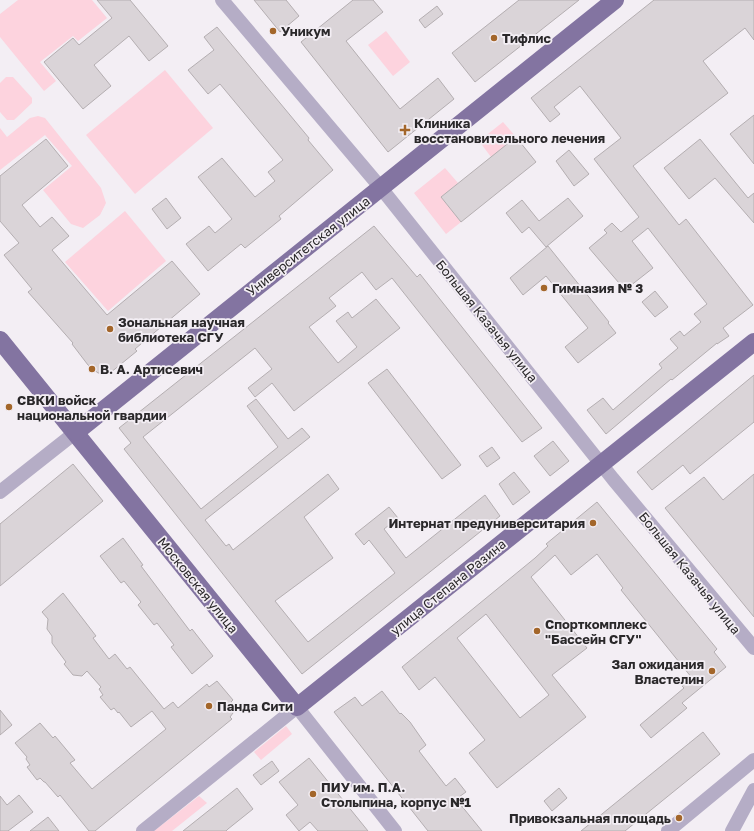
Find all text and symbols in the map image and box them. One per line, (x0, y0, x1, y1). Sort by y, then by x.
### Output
place label: Уникум (281, 23, 330, 39)
marker: Уникум (268, 26, 278, 36)
place label: Тифлис (502, 30, 551, 46)
marker: Тифлис (489, 33, 499, 43)
place label: Клиника восстановительного лечения (414, 115, 605, 146)
marker: Клиника восстановительного лечения (399, 124, 411, 136)
street label: Университетская улица (243, 193, 373, 299)
street label: Большая Казачья улица (433, 257, 541, 385)
place label: Гимназия № 3 (552, 280, 643, 296)
marker: Гимназия № 3 (539, 283, 549, 293)
place label: Зональная научная библиотека СГУ (118, 314, 245, 345)
marker: Зональная научная библиотека СГУ (105, 324, 115, 334)
place label: В. А. Артисевич (100, 361, 203, 377)
marker: В. А. Артисевич (87, 364, 97, 374)
place label: СВКИ войск национальной гвардии (17, 392, 167, 423)
marker: СВКИ войск национальной гвардии (4, 402, 14, 412)
street label: Большая Казачья улица (636, 509, 744, 637)
place label: Интернат предуниверситария (388, 515, 585, 531)
marker: Интернат предуниверситария (588, 518, 598, 528)
street label: Московская улица (154, 534, 242, 636)
street label: улица Степана Разина (387, 536, 509, 638)
place label: Спорткомплекс "Бассейн СГУ" (545, 616, 647, 647)
marker: Спорткомплекс "Бассейн СГУ" (532, 626, 542, 636)
place label: Зал ожидания Властелин (611, 656, 704, 687)
marker: Зал ожидания Властелин (707, 666, 717, 676)
place label: Панда Сити (217, 698, 293, 714)
marker: Панда Сити (204, 701, 214, 711)
place label: ПИУ им. П.А. Столыпина, корпус №1 (321, 779, 471, 810)
marker: ПИУ им. П.А. Столыпина, корпус №1 (308, 789, 318, 799)
place label: Привокзальная площадь (509, 810, 671, 826)
marker: Привокзальная площадь (674, 813, 684, 823)

